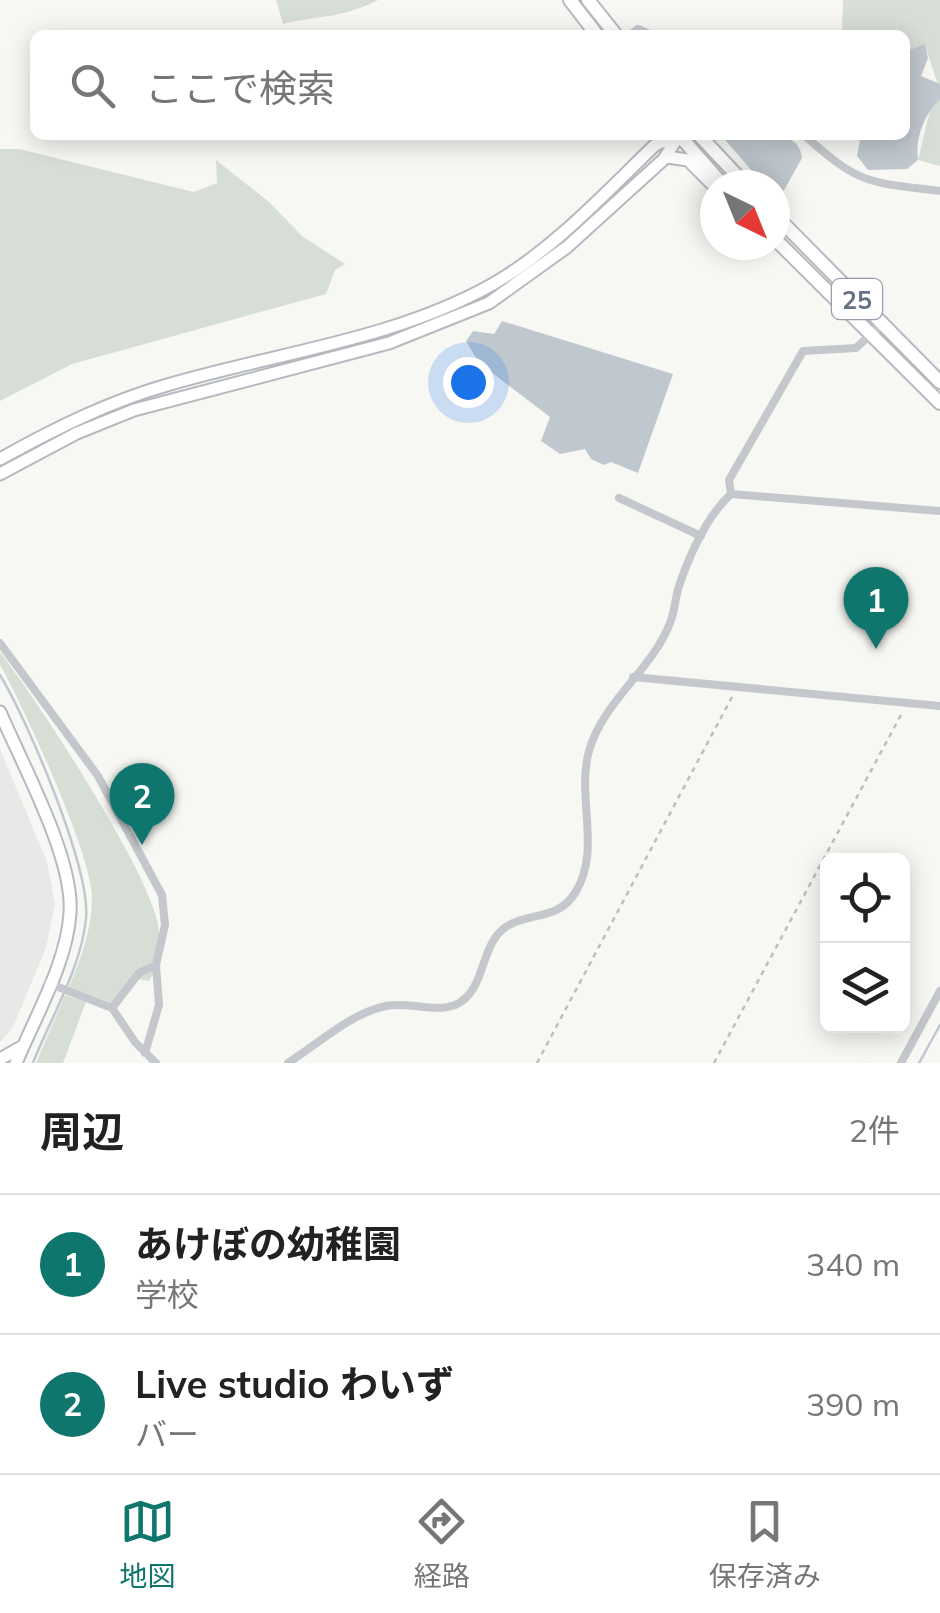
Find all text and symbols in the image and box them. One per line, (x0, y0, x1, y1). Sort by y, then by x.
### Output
search box (30, 30, 910, 140)
icon: search (65, 58, 120, 113)
text: ここで検索 (145, 64, 335, 112)
north arrow (700, 170, 790, 260)
road number: 25 (832, 279, 882, 319)
your location (443, 357, 494, 408)
pin: 1 (844, 566, 908, 649)
pin: 2 (110, 762, 174, 845)
map controls (820, 853, 910, 1033)
button: locate (820, 853, 910, 943)
button: layers (820, 943, 910, 1033)
text: 周辺 (40, 1105, 124, 1158)
text: 2件 (849, 1110, 900, 1150)
text: あけぼの幼稚園 (135, 1220, 401, 1268)
text: 1 (63, 1244, 82, 1284)
text: 340 m (806, 1244, 900, 1284)
text: 学校 (135, 1274, 199, 1314)
text: Live studio わいず (135, 1360, 454, 1408)
text: 2 (63, 1384, 82, 1424)
text: 390 m (806, 1384, 900, 1424)
text: バー (135, 1414, 199, 1454)
tab: 地図 (119, 1494, 175, 1594)
tab: 経路 (414, 1494, 470, 1594)
tab: 保存済み (709, 1494, 821, 1594)

